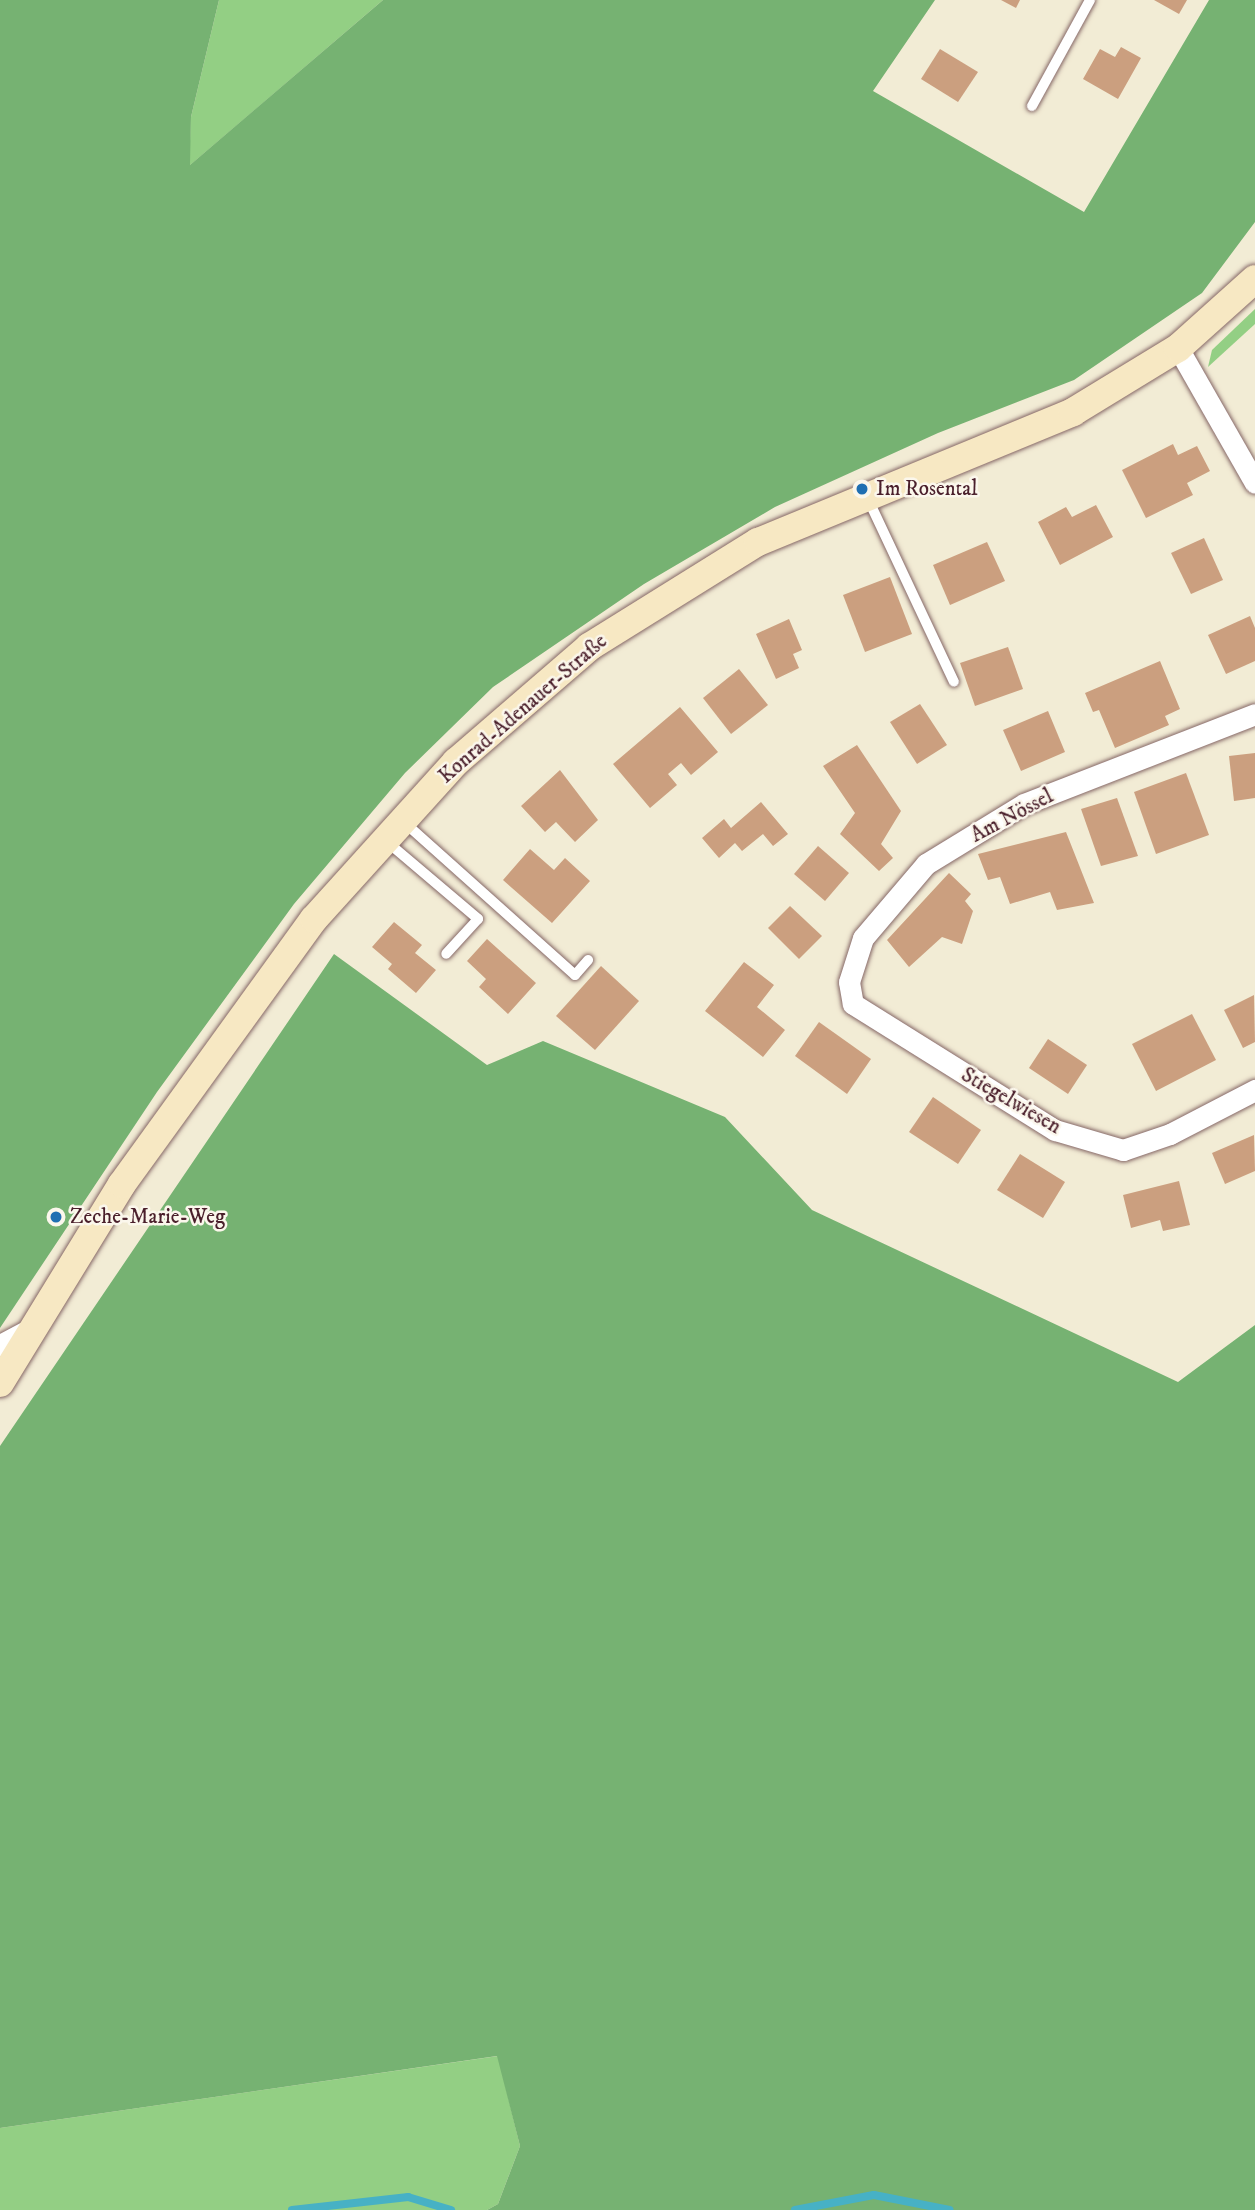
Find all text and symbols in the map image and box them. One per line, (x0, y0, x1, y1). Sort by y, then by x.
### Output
place label: Im Rosental (876, 476, 978, 502)
marker: Im Rosental (854, 481, 870, 497)
street label: Konrad-Adenauer-Straße (434, 629, 612, 789)
street label: Am Nössel (966, 784, 1058, 848)
street label: Stiegelwiesen (957, 1062, 1065, 1140)
place label: Zeche-Marie-Weg (70, 1204, 225, 1230)
marker: Zeche-Marie-Weg (48, 1209, 64, 1225)

